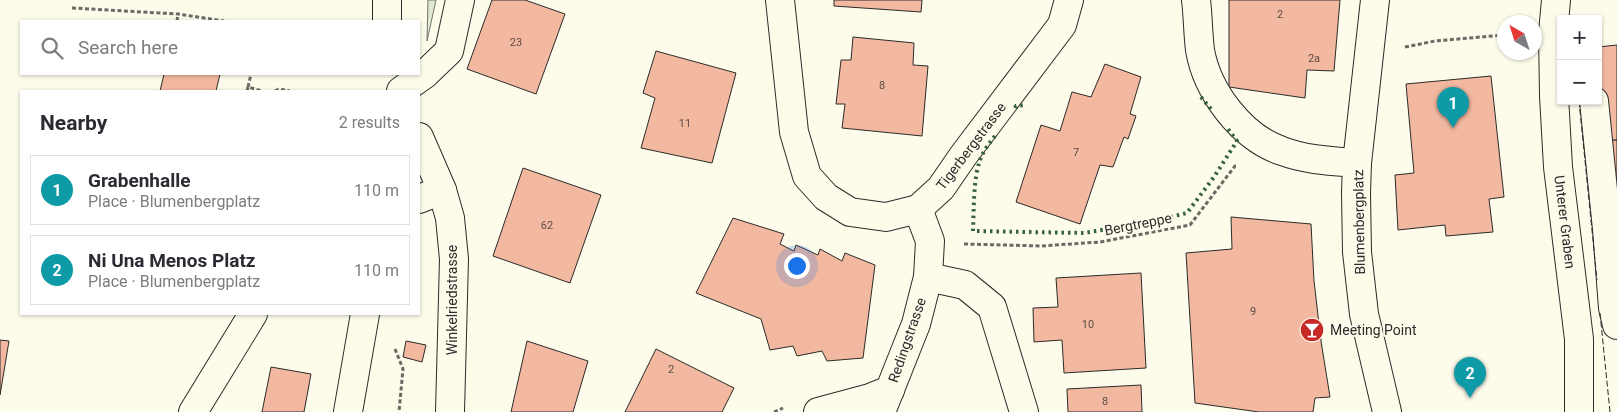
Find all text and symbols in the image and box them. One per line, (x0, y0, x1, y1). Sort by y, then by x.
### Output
house number: 2 (1277, 8, 1283, 21)
north arrow (1497, 15, 1542, 60)
map controls (1557, 15, 1602, 105)
button: + (1557, 15, 1602, 60)
search box (20, 20, 420, 75)
icon: search (38, 34, 66, 62)
text: Search here (78, 36, 178, 59)
house number: 23 (510, 36, 522, 49)
house number: 2a (1308, 52, 1320, 65)
button: − (1557, 60, 1602, 105)
house number: 8 (879, 79, 885, 92)
pin: 1 (1437, 87, 1469, 128)
street label: Tigerbergstrasse (933, 99, 1009, 193)
text: Nearby (40, 111, 107, 135)
text: 2 results (339, 113, 400, 132)
house number: 11 (679, 117, 691, 130)
house number: 7 (1073, 146, 1079, 159)
text: Grabenhalle (88, 169, 191, 192)
street label: Blumenbergplatz (1350, 169, 1368, 275)
street label: Unterer Graben (1551, 175, 1579, 269)
text: 1 (52, 181, 62, 200)
text: 110 m (354, 181, 399, 200)
text: Place · Blumenbergplatz (88, 192, 260, 211)
street label: Bergtreppe (1103, 210, 1173, 238)
house number: 62 (541, 219, 553, 232)
street label: Winkelriedstrasse (444, 245, 460, 355)
text: Ni Una Menos Platz (88, 249, 256, 272)
your location (784, 253, 810, 279)
text: 2 (52, 261, 62, 280)
text: 110 m (354, 261, 399, 280)
text: Place · Blumenbergplatz (88, 272, 260, 291)
street label: Redingstrasse (885, 295, 929, 385)
house number: 9 (1250, 305, 1256, 318)
bar icon: Meeting Point (1299, 317, 1325, 343)
house number: 10 (1082, 318, 1094, 331)
place label: Meeting Point (1330, 322, 1417, 338)
pin: 2 (1454, 357, 1486, 398)
house number: 2 (668, 363, 674, 376)
house number: 8 (1102, 395, 1108, 408)

